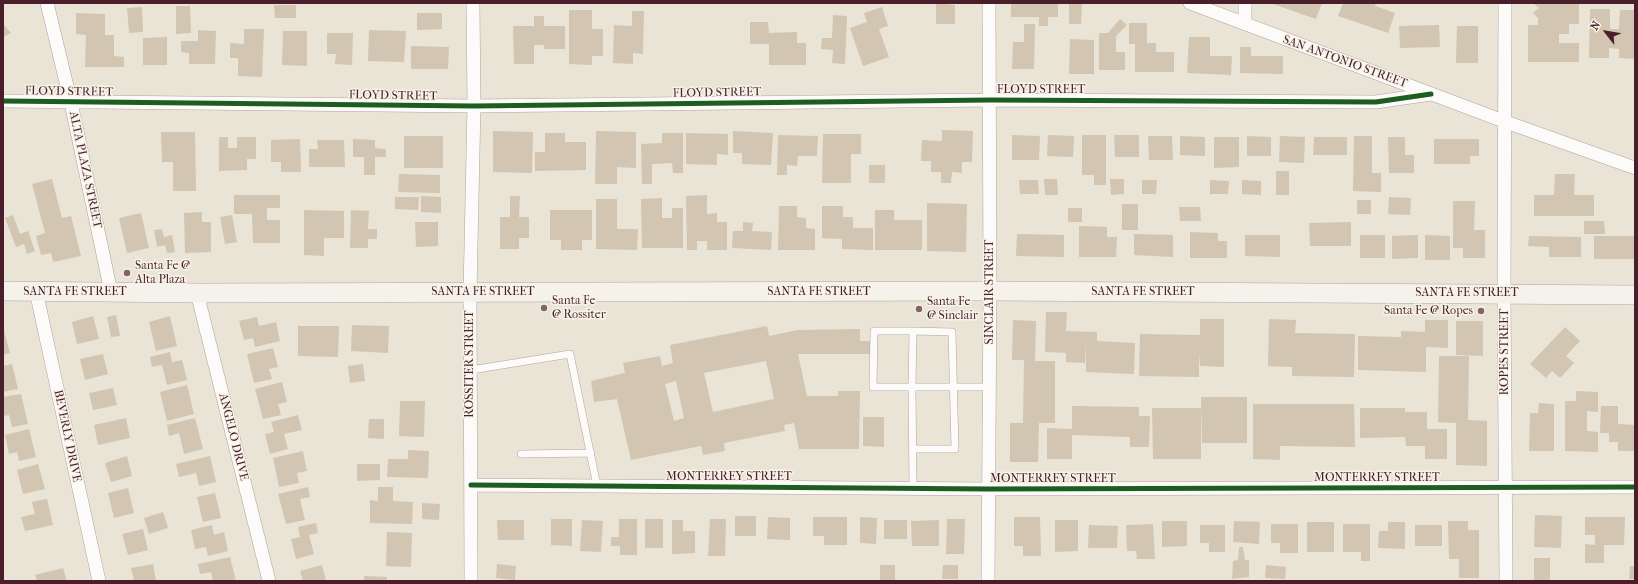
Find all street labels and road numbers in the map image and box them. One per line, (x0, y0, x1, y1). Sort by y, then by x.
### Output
street label: SAN ANTONIO STREET (1281, 33, 1409, 91)
street label: FLOYD STREET (997, 83, 1085, 97)
street label: FLOYD STREET (25, 84, 113, 100)
street label: FLOYD STREET (673, 85, 761, 101)
street label: FLOYD STREET (349, 88, 437, 104)
street label: ALTA PLAZA STREET (66, 110, 104, 230)
street label: SINCLAIR STREET (983, 240, 997, 344)
street label: SANTA FE STREET (23, 285, 127, 299)
street label: SANTA FE STREET (431, 285, 535, 299)
street label: SANTA FE STREET (767, 285, 871, 299)
street label: SANTA FE STREET (1091, 285, 1195, 299)
street label: SANTA FE STREET (1415, 286, 1519, 300)
street label: ROPES STREET (1498, 309, 1512, 395)
street label: ROSSITER STREET (463, 310, 477, 418)
street label: BEVERLY DRIVE (50, 389, 84, 483)
street label: ANGELO DRIVE (215, 392, 251, 482)
street label: MONTERREY STREET (666, 470, 792, 484)
street label: MONTERREY STREET (1314, 471, 1440, 485)
street label: MONTERREY STREET (990, 472, 1116, 486)

